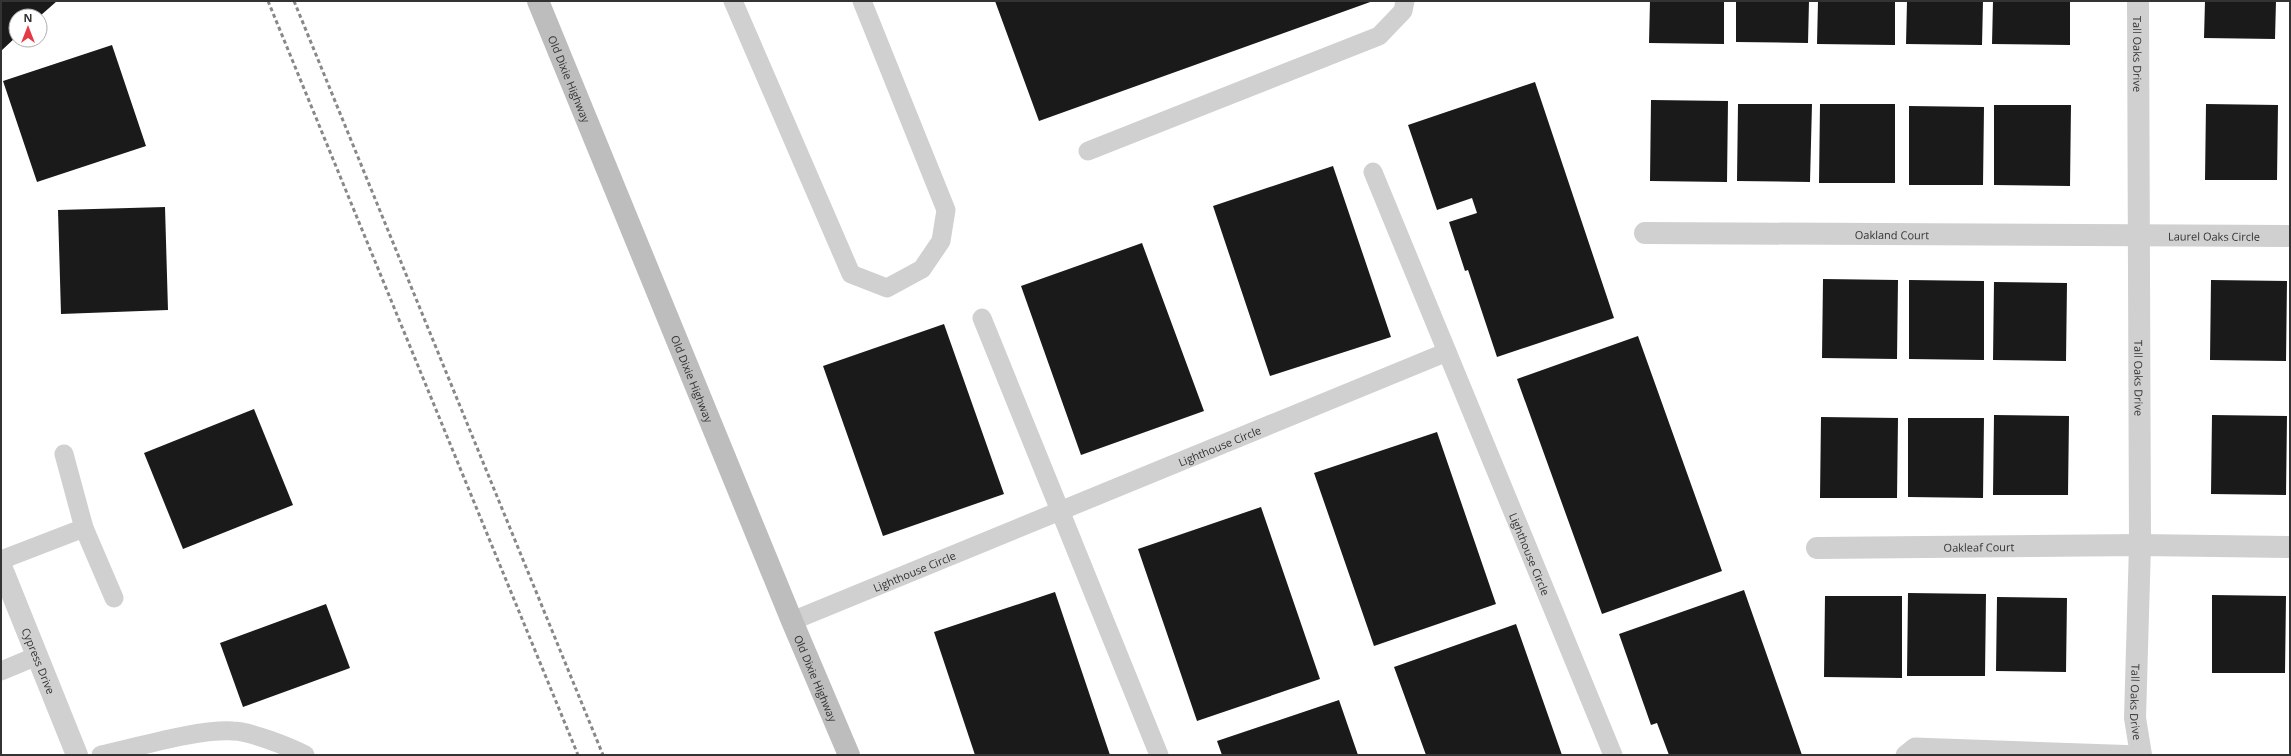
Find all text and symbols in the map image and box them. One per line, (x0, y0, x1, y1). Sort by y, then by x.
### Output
north arrow (8, 8, 48, 48)
text: N (24, 10, 32, 25)
street label: Tall Oaks Drive (2131, 16, 2146, 92)
street label: Old Dixie Highway (545, 33, 595, 125)
street label: Oakland Court (1855, 226, 1929, 242)
street label: Laurel Oaks Circle (2168, 228, 2260, 243)
street label: Old Dixie Highway (668, 333, 717, 425)
street label: Tall Oaks Drive (2132, 340, 2147, 416)
street label: Lighthouse Circle (1176, 422, 1263, 469)
street label: Lighthouse Circle (1507, 510, 1554, 597)
street label: Oakleaf Court (1943, 539, 2015, 554)
street label: Lighthouse Circle (871, 547, 958, 595)
street label: Cypress Drive (19, 625, 59, 696)
street label: Old Dixie Highway (791, 632, 842, 724)
street label: Tall Oaks Drive (2127, 664, 2146, 741)

